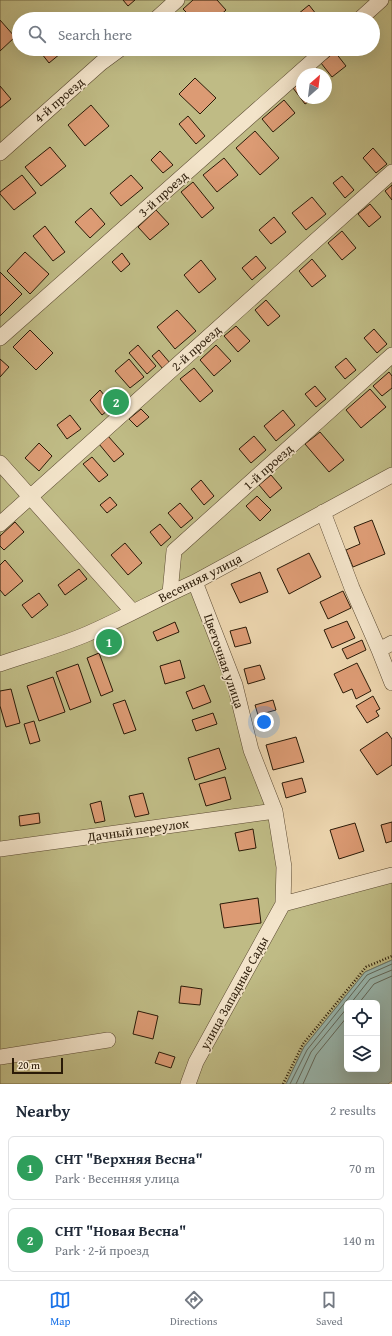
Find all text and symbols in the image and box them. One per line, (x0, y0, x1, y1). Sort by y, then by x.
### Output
search box (12, 12, 380, 56)
icon: search (26, 23, 48, 45)
text: Search here (58, 24, 132, 45)
north arrow (296, 68, 332, 104)
street label: 4-й проезд (30, 73, 88, 127)
street label: 3-й проезд (134, 166, 192, 222)
street label: 2-й проезд (167, 320, 225, 376)
pin: 2 (103, 387, 129, 417)
street label: 1-й проезд (239, 439, 297, 495)
street label: Весенняя улица (155, 548, 246, 607)
street label: Цветочная улица (199, 611, 249, 712)
pin: 1 (96, 627, 122, 657)
your location (254, 712, 274, 732)
street label: Дачный переулок (85, 813, 190, 847)
street label: улица Западные Сады (195, 933, 273, 1054)
map controls (344, 1000, 380, 1072)
button: locate (344, 1000, 380, 1036)
button: layers (344, 1036, 380, 1072)
scale bar (12, 1056, 63, 1075)
text: 20 m (18, 1057, 40, 1073)
text: Nearby (16, 1098, 70, 1123)
text: 2 results (330, 1101, 376, 1120)
text: СНТ "Верхняя Весна" (55, 1148, 203, 1169)
text: 1 (27, 1159, 33, 1178)
text: 70 m (349, 1159, 375, 1178)
text: Park · Весенняя улица (55, 1169, 180, 1188)
text: СНТ "Новая Весна" (55, 1220, 186, 1241)
text: 2 (27, 1231, 33, 1250)
text: 140 m (343, 1231, 375, 1250)
text: Park · 2-й проезд (55, 1241, 149, 1260)
tab: Map (49, 1289, 71, 1329)
tab: Directions (170, 1289, 217, 1329)
tab: Saved (316, 1289, 343, 1329)

